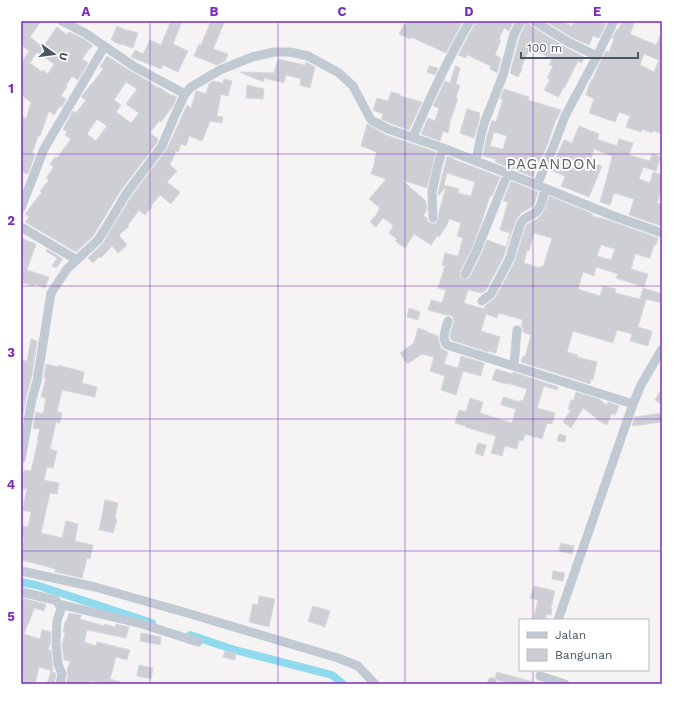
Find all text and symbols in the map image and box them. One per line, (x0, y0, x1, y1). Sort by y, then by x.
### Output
text: A (82, 4, 91, 19)
text: B (210, 4, 219, 19)
text: C (338, 4, 347, 19)
text: D (464, 4, 474, 19)
text: E (593, 4, 601, 19)
north arrow (34, 34, 74, 74)
scale bar (521, 34, 638, 60)
text: 100 m (527, 41, 562, 55)
text: U (56, 51, 70, 62)
text: 1 (8, 81, 14, 96)
district label: PAGANDON (507, 155, 597, 173)
text: 2 (7, 213, 15, 228)
text: 3 (7, 345, 15, 360)
text: 4 (7, 477, 16, 492)
text: 5 (7, 609, 15, 624)
legend (519, 619, 649, 671)
text: Jalan (555, 628, 586, 642)
text: Bangunan (555, 648, 613, 662)

